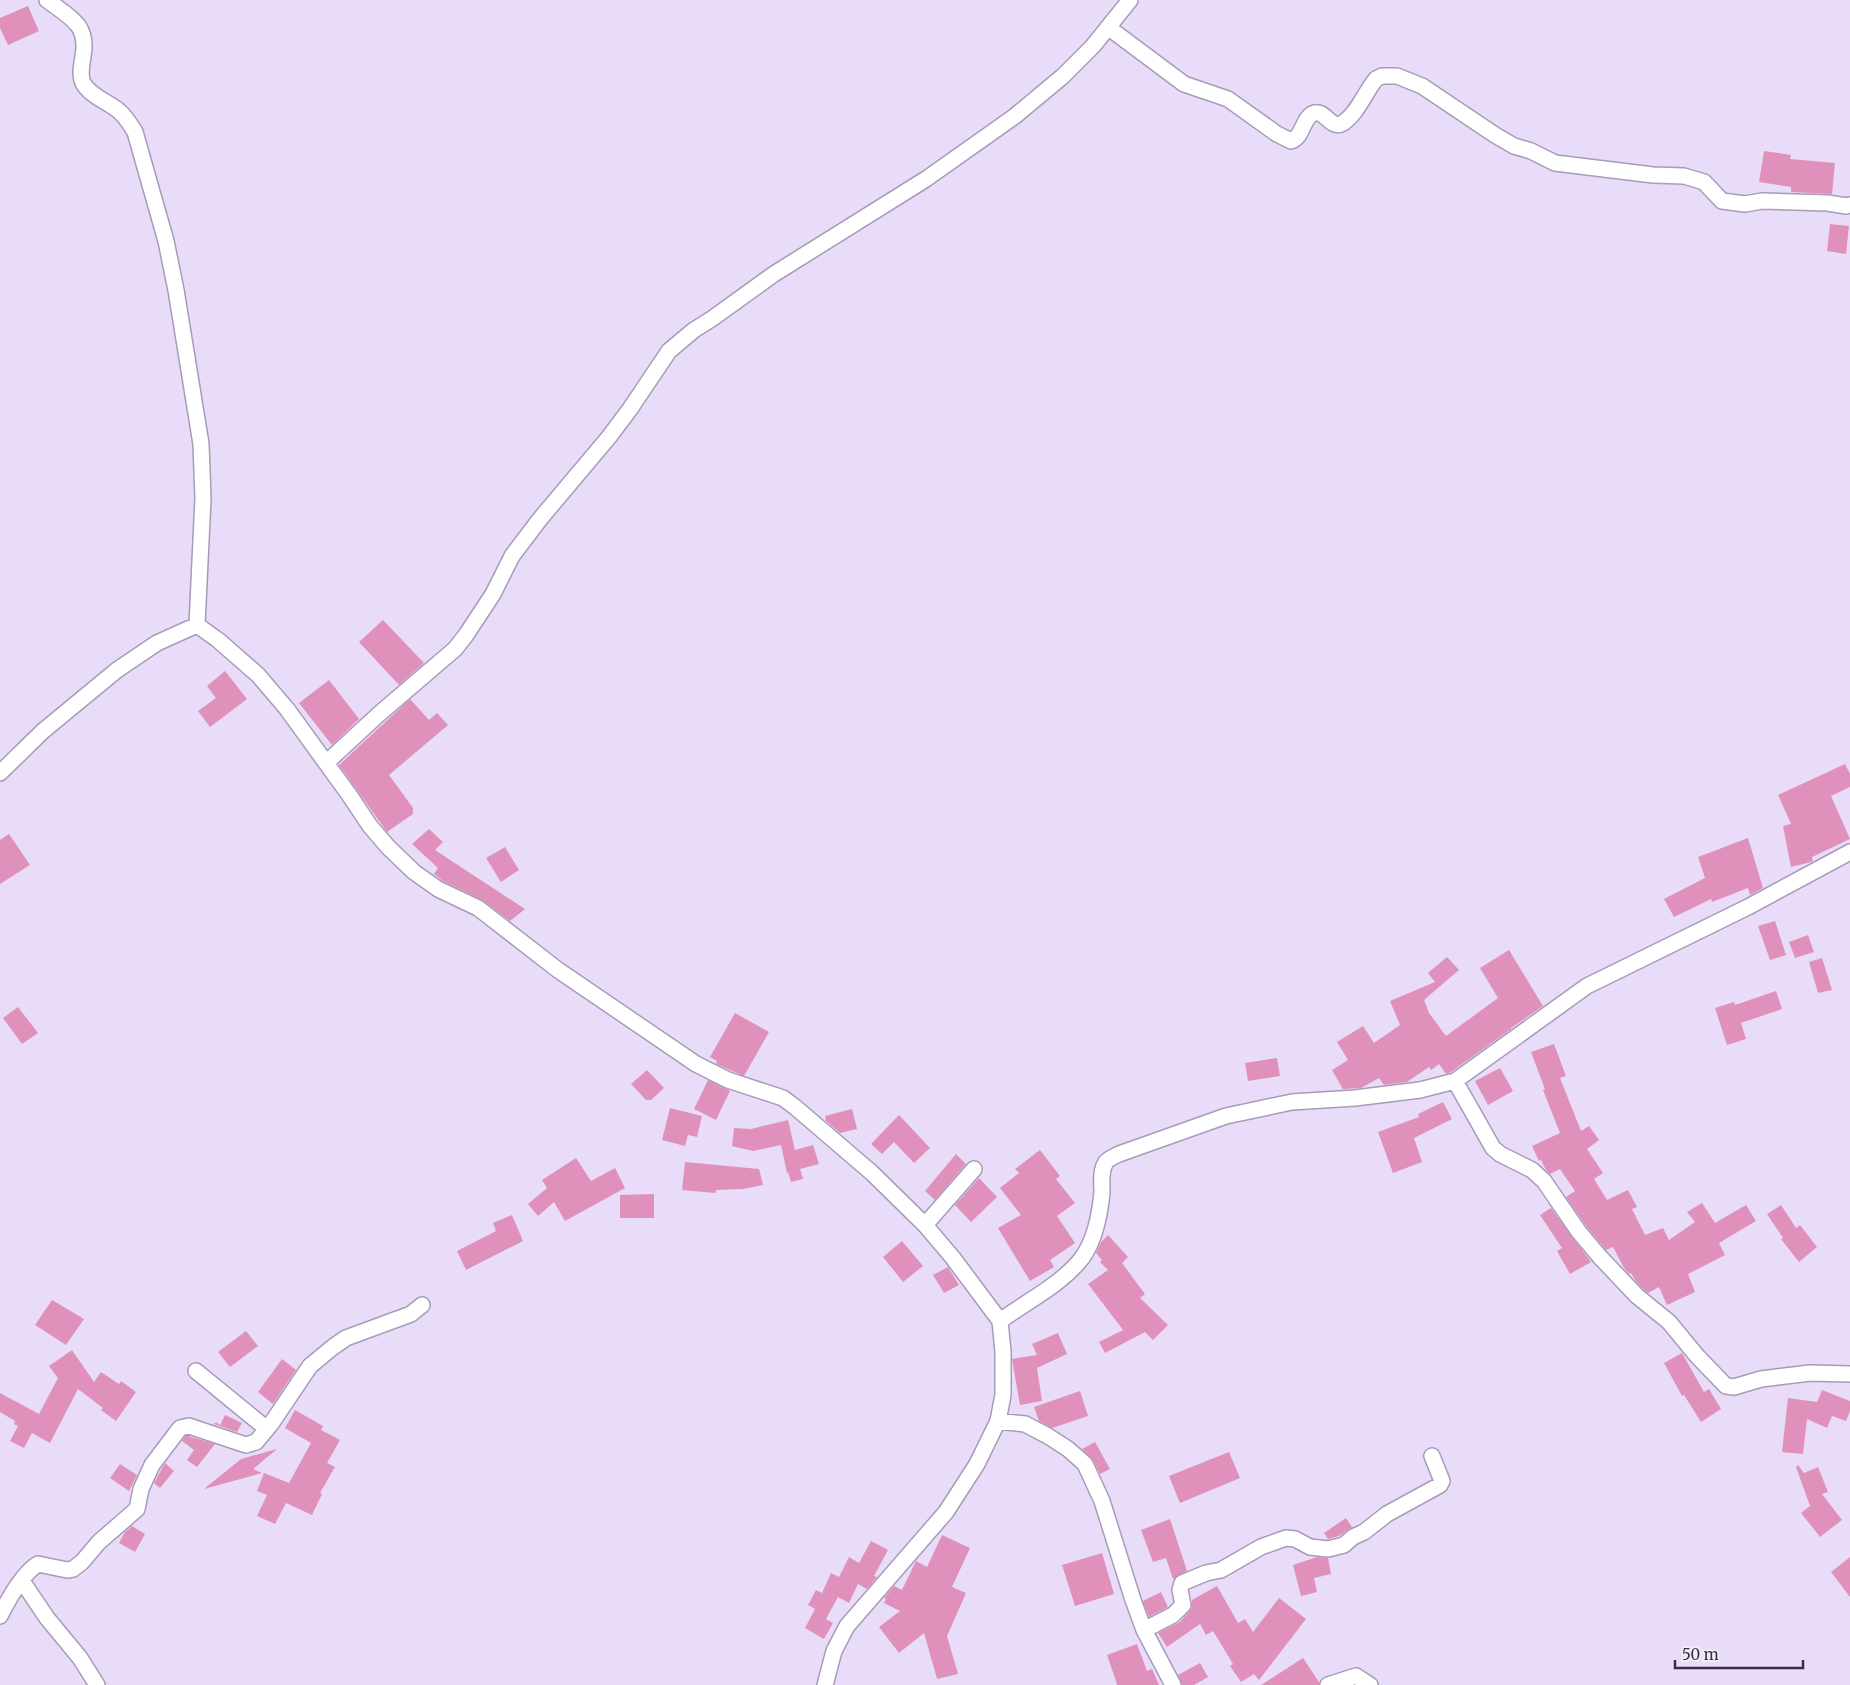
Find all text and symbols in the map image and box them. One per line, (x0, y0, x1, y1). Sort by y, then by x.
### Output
scale bar (1675, 1638, 1802, 1670)
text: 50 m (1682, 1645, 1719, 1664)

